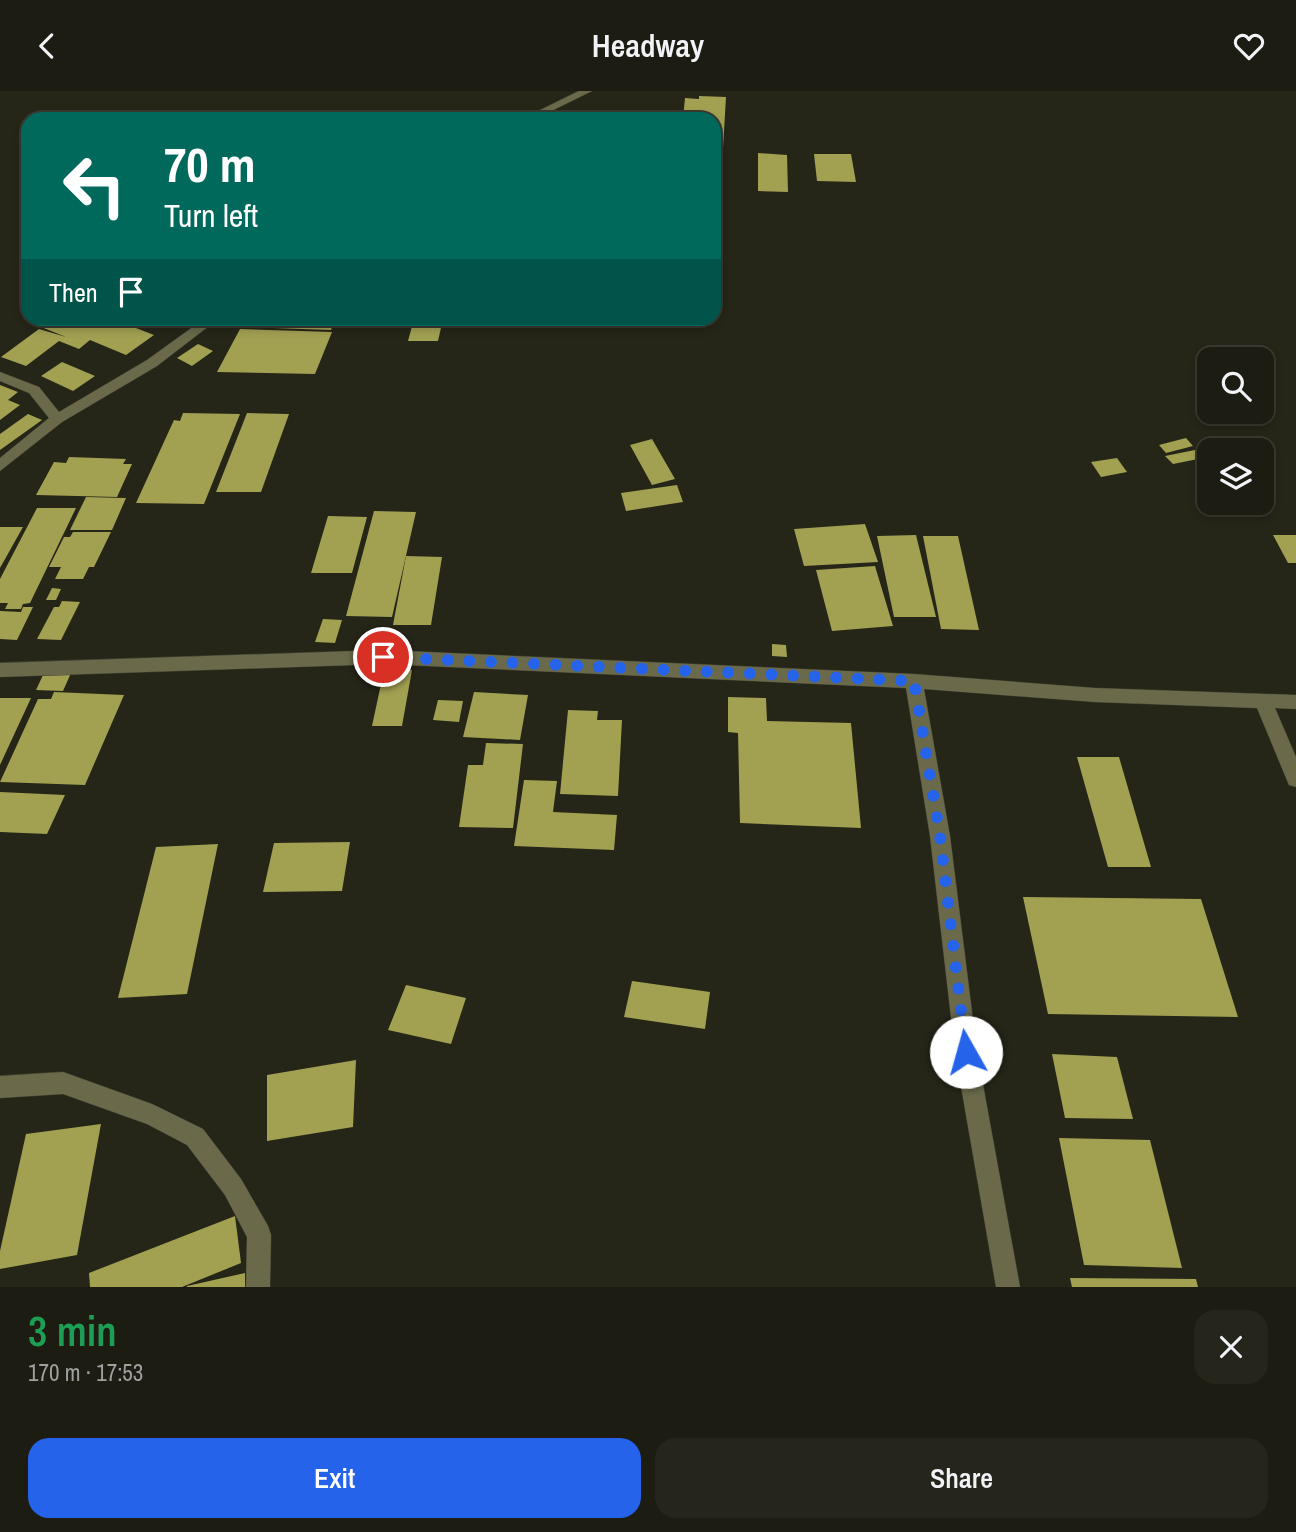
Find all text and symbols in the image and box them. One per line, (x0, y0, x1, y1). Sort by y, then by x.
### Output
text: Headway (592, 24, 704, 67)
icon: back (28, 27, 66, 65)
icon: heart (1230, 27, 1268, 65)
text: 70 m (164, 131, 256, 197)
icon: left (49, 140, 140, 231)
text: Turn left (164, 194, 258, 237)
icon: arrive (112, 273, 150, 311)
text: Then (49, 275, 98, 310)
map controls (1197, 347, 1274, 515)
button: search (1197, 347, 1274, 424)
button: layers (1197, 438, 1274, 515)
pin (353, 627, 413, 687)
icon: arrive (364, 638, 402, 676)
position arrow (929, 1015, 1003, 1089)
text: 3 min (28, 1303, 117, 1359)
button: close (1194, 1310, 1268, 1384)
text: 170 m · 17:53 (28, 1357, 143, 1388)
button: Exit (28, 1438, 641, 1518)
button: Share (655, 1438, 1268, 1518)

